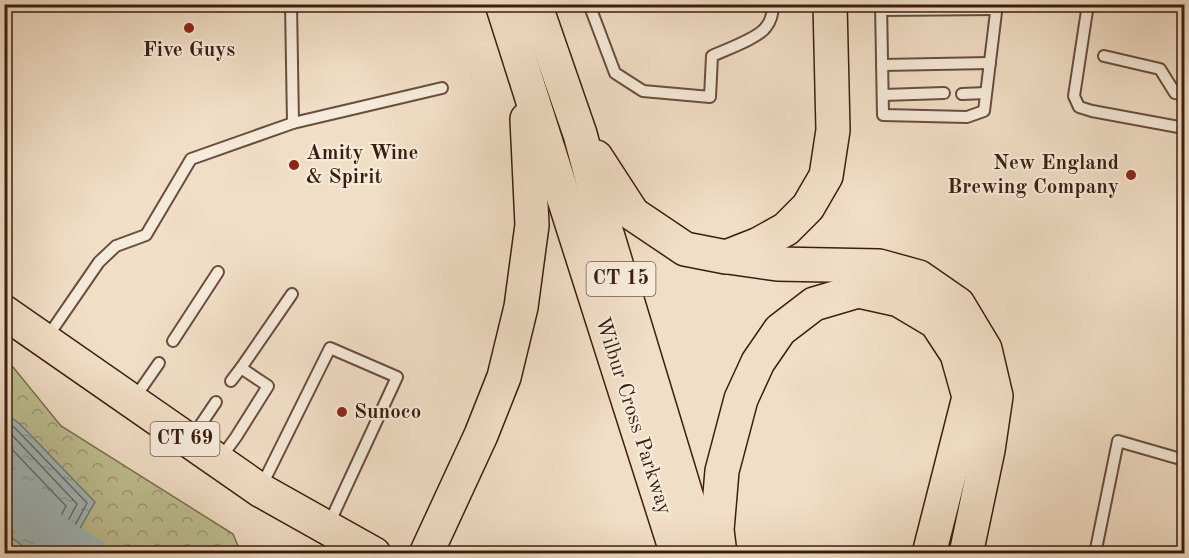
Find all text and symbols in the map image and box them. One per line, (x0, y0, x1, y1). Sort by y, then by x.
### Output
marker: Five Guys (182, 21, 196, 35)
place label: Five Guys (143, 40, 235, 61)
place label: Amity Wine & Spirit (306, 143, 418, 188)
place label: New England Brewing Company (947, 153, 1119, 198)
marker: Amity Wine & Spirit (287, 158, 301, 172)
marker: New England Brewing Company (1124, 168, 1138, 182)
road number: CT 15 (586, 262, 656, 296)
street label: Wilbur Cross Parkway (591, 315, 675, 517)
place label: Sunoco (354, 402, 421, 423)
marker: Sunoco (335, 405, 349, 419)
road number: CT 69 (150, 422, 219, 456)

